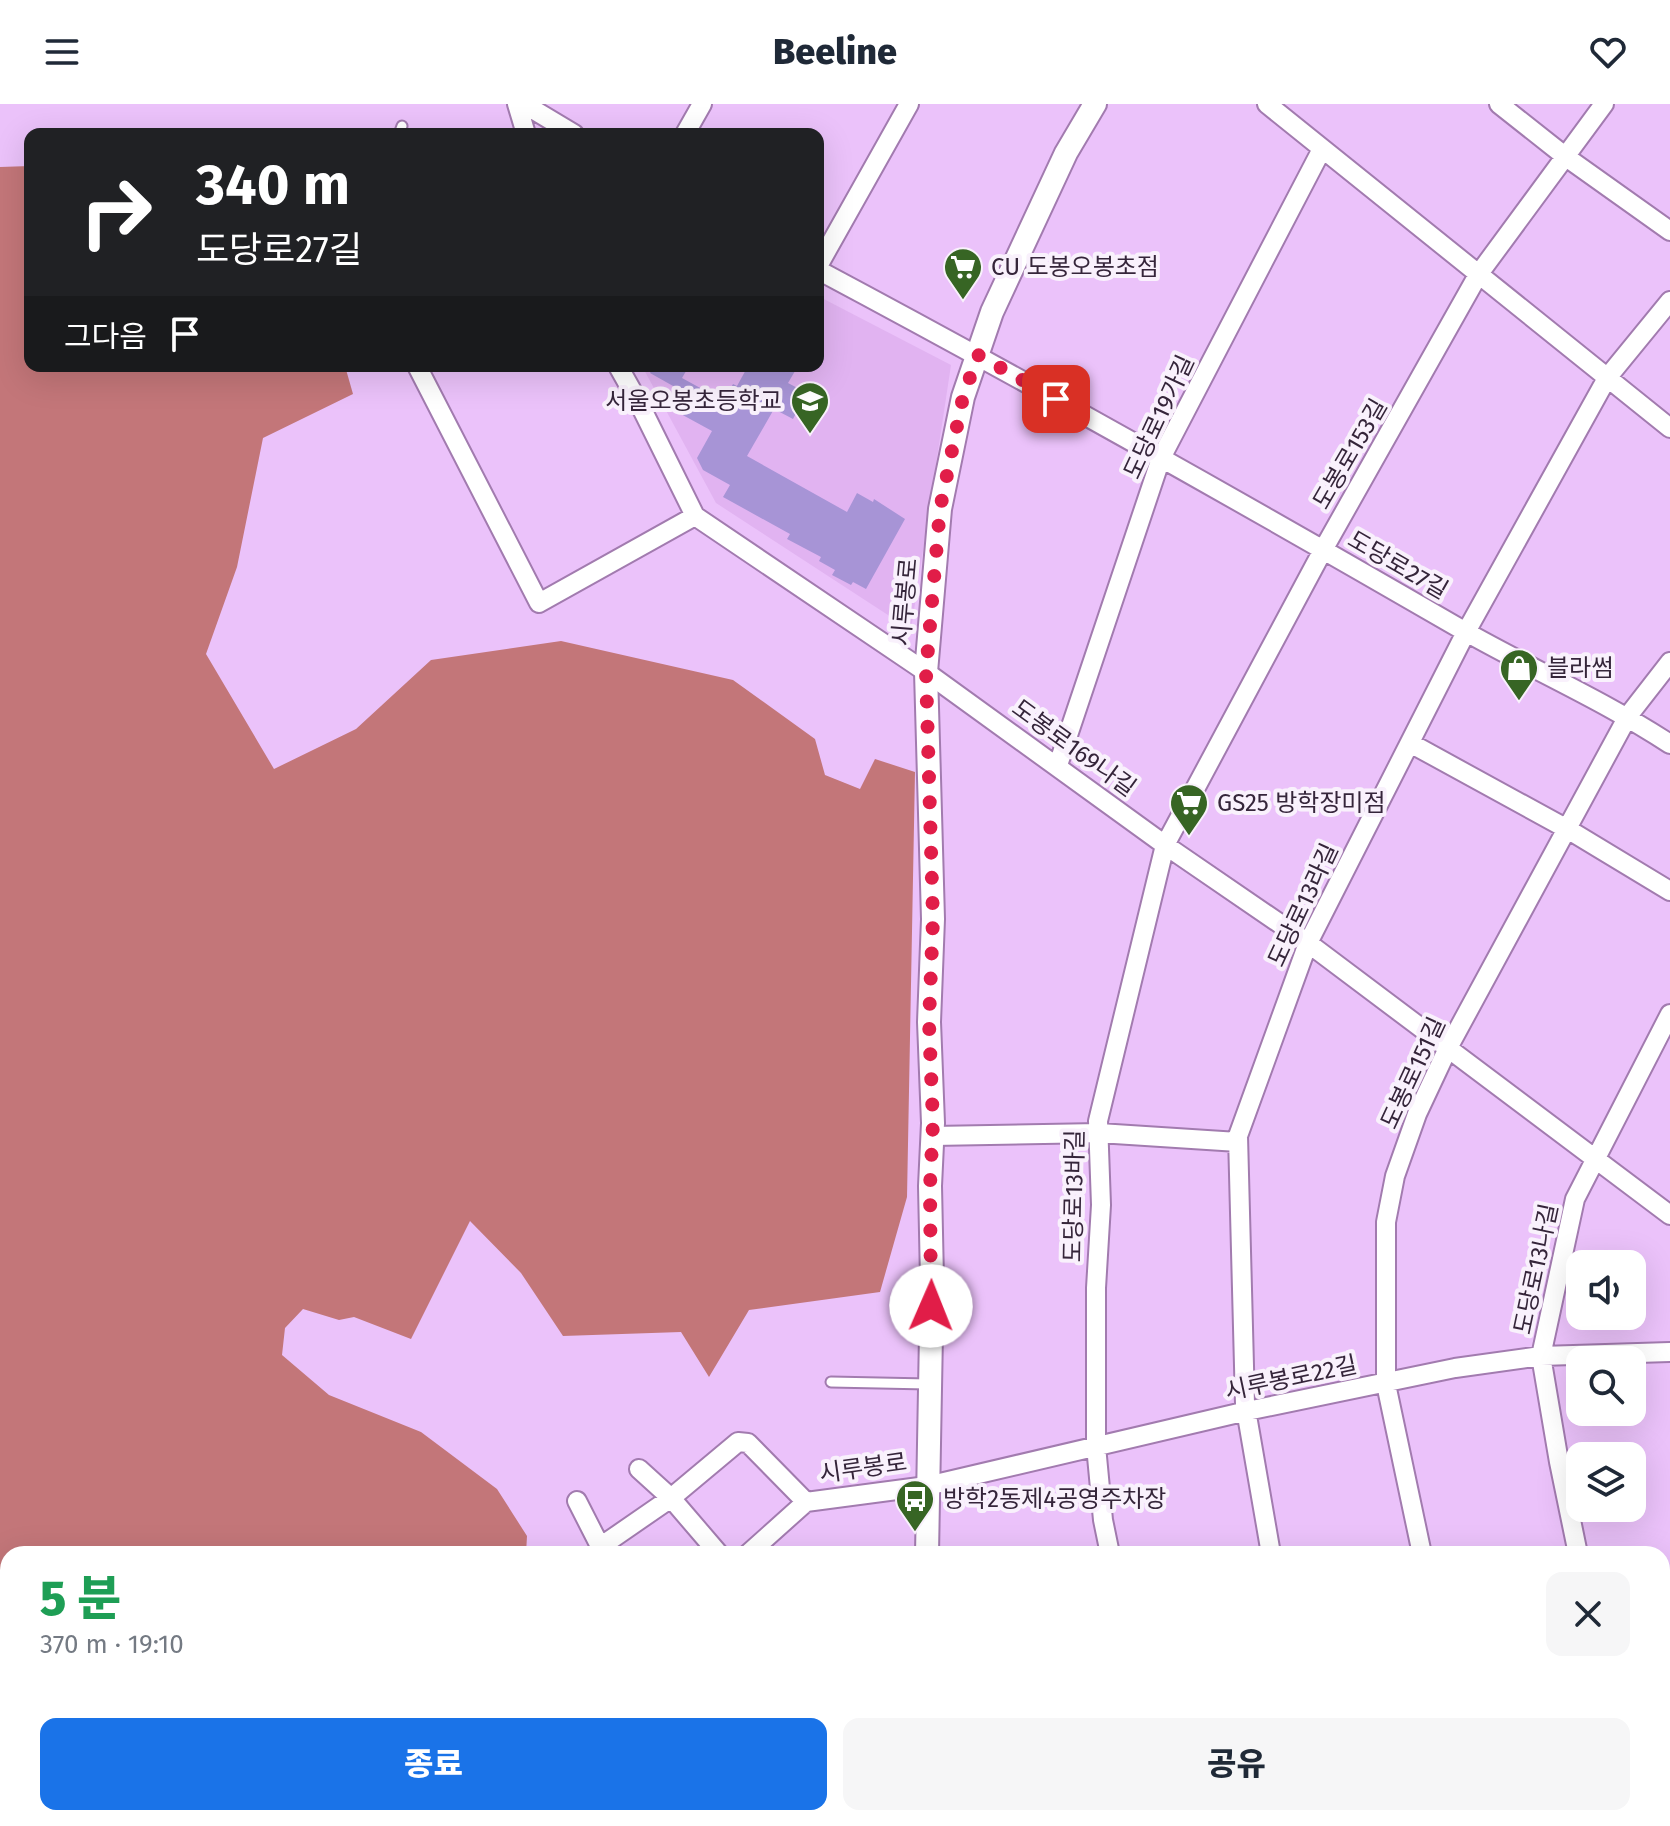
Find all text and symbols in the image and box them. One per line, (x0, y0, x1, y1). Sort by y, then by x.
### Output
icon: menu (40, 30, 84, 74)
text: Beeline (773, 30, 897, 74)
icon: heart (1586, 30, 1630, 74)
text: 340 m (196, 152, 350, 219)
icon: right (64, 160, 168, 264)
text: 도당로27길 (196, 228, 362, 272)
supermarket icon: CU 도봉오봉초점 (942, 246, 984, 301)
place label: CU 도봉오봉초점 (991, 253, 1159, 281)
icon: arrive (163, 312, 207, 356)
text: 그다음 (64, 319, 147, 355)
street label: 도당로19가길 (1118, 351, 1200, 483)
pin (1022, 365, 1090, 433)
icon: arrive (1034, 377, 1078, 421)
school or university icon: 서울오봉초등학교 (789, 380, 831, 435)
place label: 서울오봉초등학교 (605, 387, 782, 415)
street label: 도봉로153길 (1307, 394, 1393, 514)
street label: 도당로27길 (1343, 525, 1453, 605)
street label: 시루봉로 (887, 557, 923, 647)
shop icon: 블라썸 (1498, 647, 1540, 702)
place label: 블라썸 (1547, 654, 1613, 682)
street label: 도봉로169나길 (1007, 694, 1141, 802)
supermarket icon: GS25 방학장미점 (1168, 782, 1210, 837)
place label: GS25 방학장미점 (1217, 789, 1386, 817)
street label: 도당로13라길 (1262, 839, 1344, 971)
street label: 도봉로151길 (1375, 1013, 1451, 1133)
street label: 도당로13바길 (1059, 1129, 1089, 1263)
street label: 도당로13나길 (1509, 1201, 1563, 1337)
map controls (1566, 1250, 1646, 1522)
button: sound (1566, 1250, 1646, 1330)
position arrow (889, 1264, 973, 1348)
button: search (1566, 1346, 1646, 1426)
street label: 시루봉로22길 (1222, 1350, 1360, 1406)
button: layers (1566, 1442, 1646, 1522)
street label: 시루봉로 (817, 1448, 909, 1488)
bus stop icon: 방학2동제4공영주차장 (894, 1478, 936, 1533)
place label: 방학2동제4공영주차장 (943, 1485, 1166, 1513)
text: 5 분 (40, 1570, 121, 1628)
button: close (1546, 1572, 1630, 1656)
text: 370 m · 19:10 (40, 1629, 184, 1660)
button: 종료 (40, 1718, 827, 1810)
button: 공유 (843, 1718, 1630, 1810)

